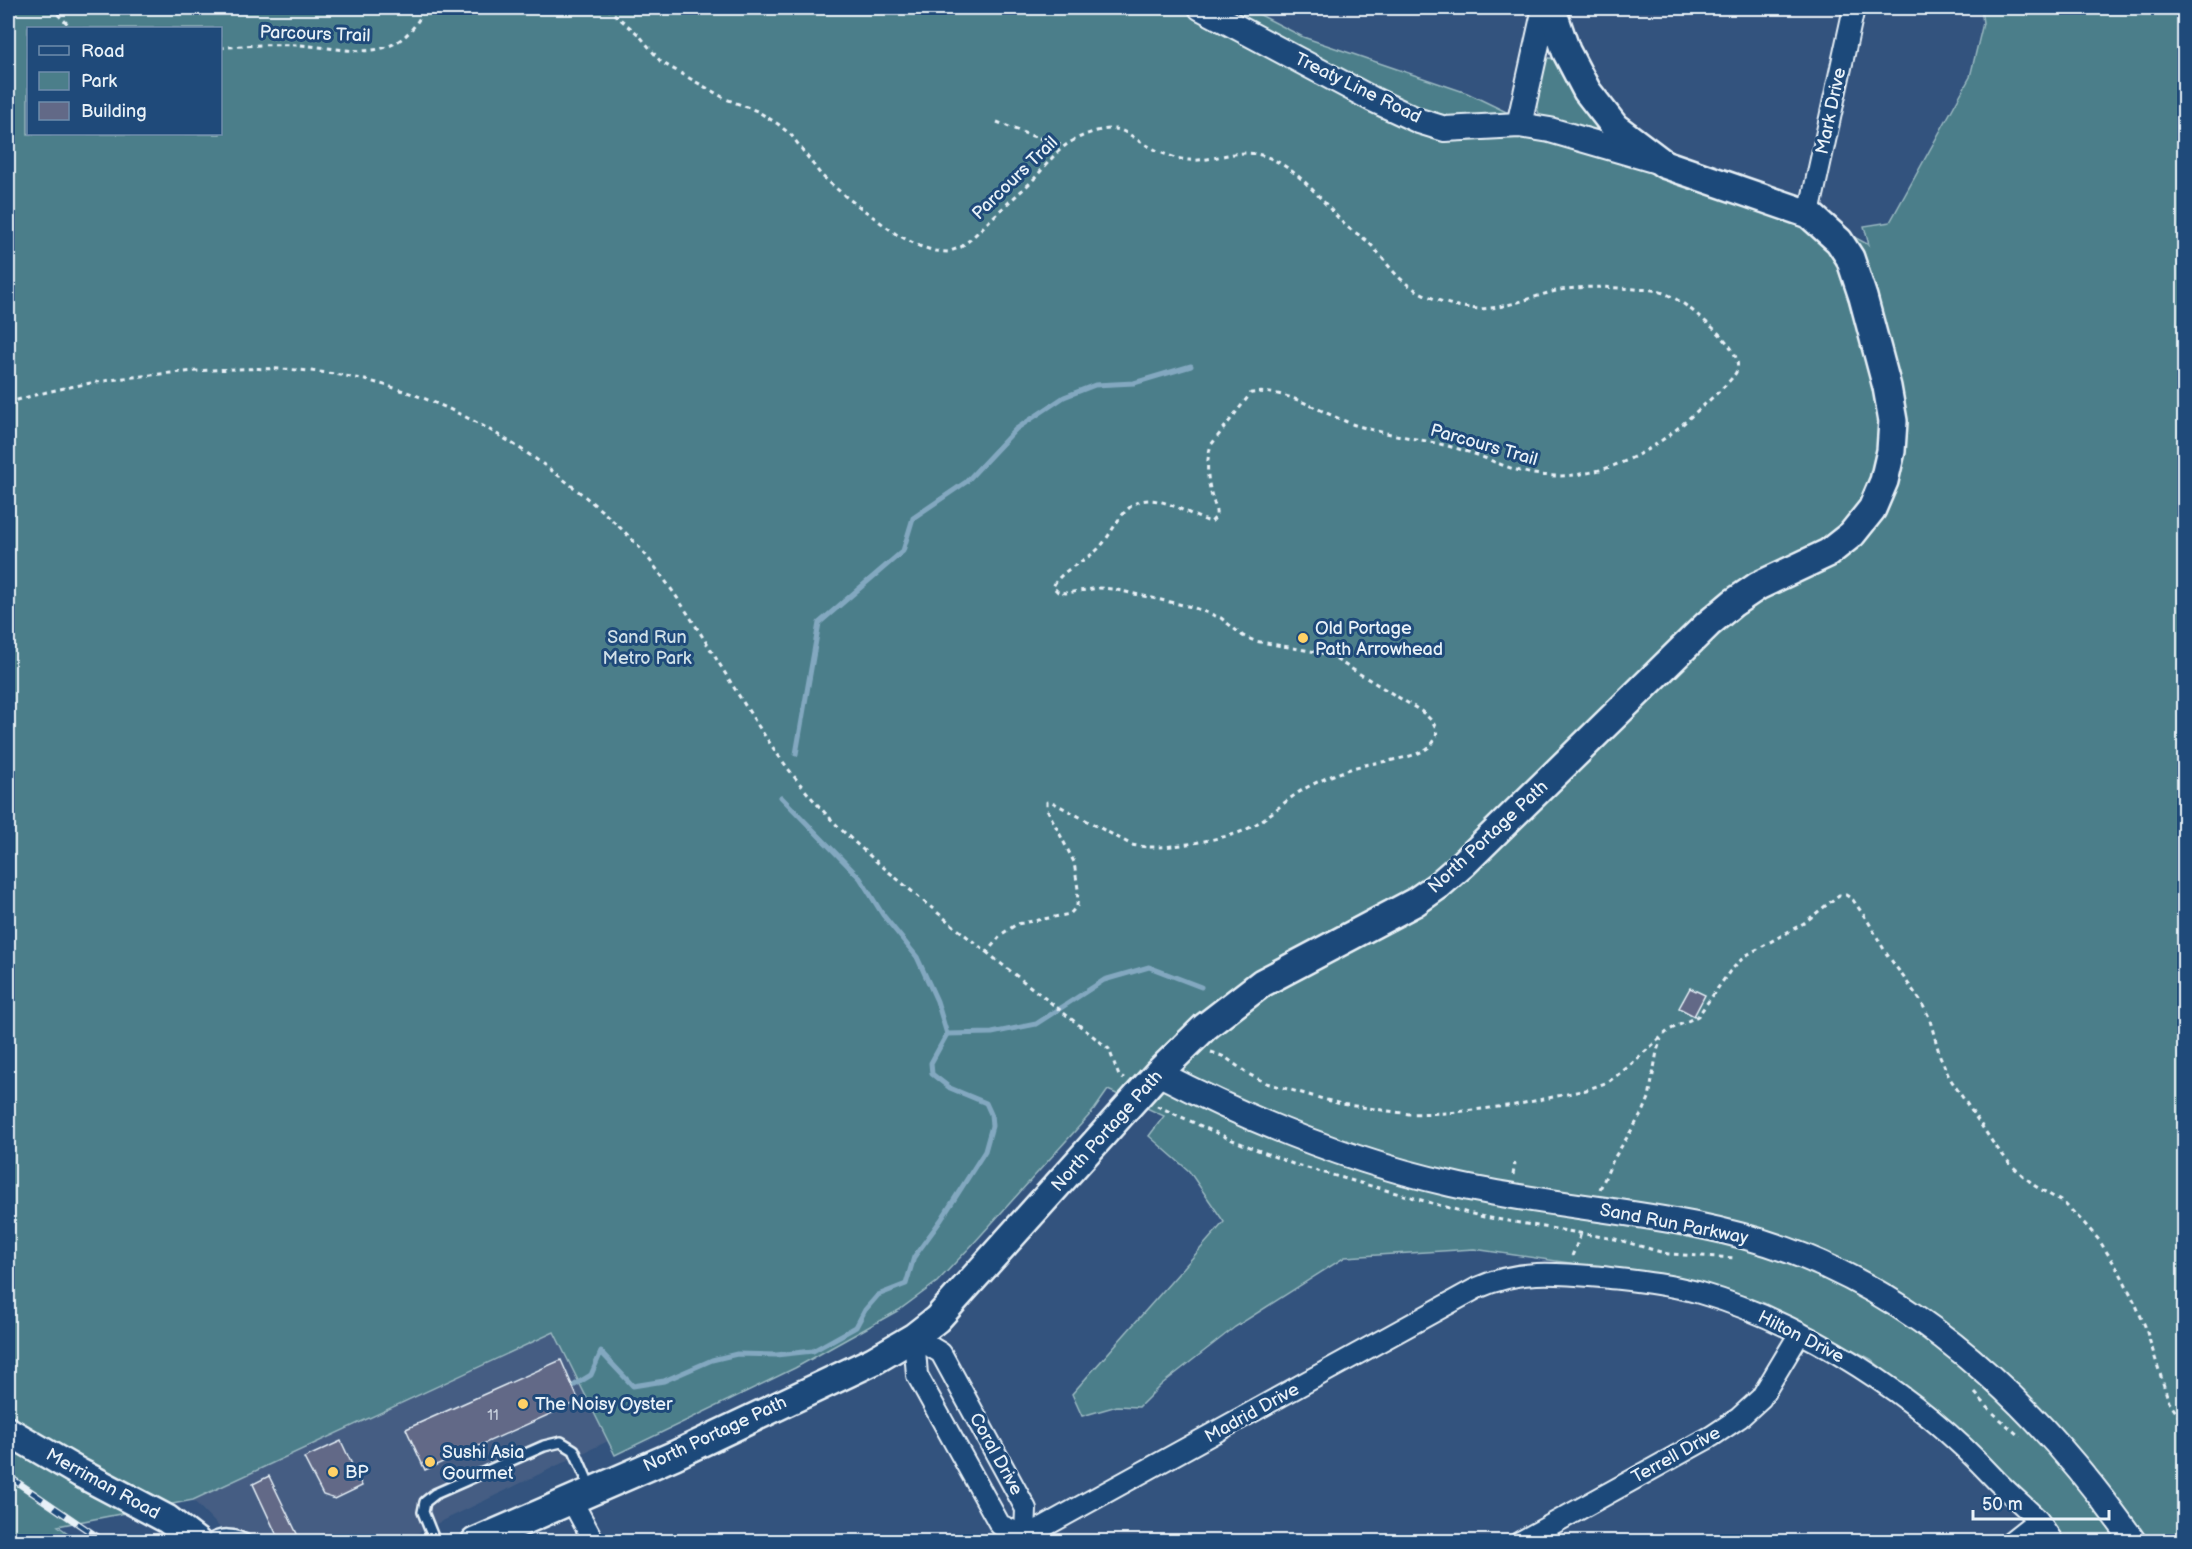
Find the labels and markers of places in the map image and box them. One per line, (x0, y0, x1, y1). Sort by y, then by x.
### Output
place label: Old Portage Path Arrowhead (1315, 618, 1443, 660)
marker: Old Portage Path Arrowhead (1296, 631, 1310, 645)
place label: The Noisy Oyster (535, 1394, 673, 1415)
marker: The Noisy Oyster (516, 1397, 530, 1411)
place label: Sushi Asia Gourmet (442, 1442, 525, 1484)
marker: Sushi Asia Gourmet (423, 1455, 437, 1469)
place label: BP (345, 1462, 369, 1483)
marker: BP (326, 1465, 340, 1479)

